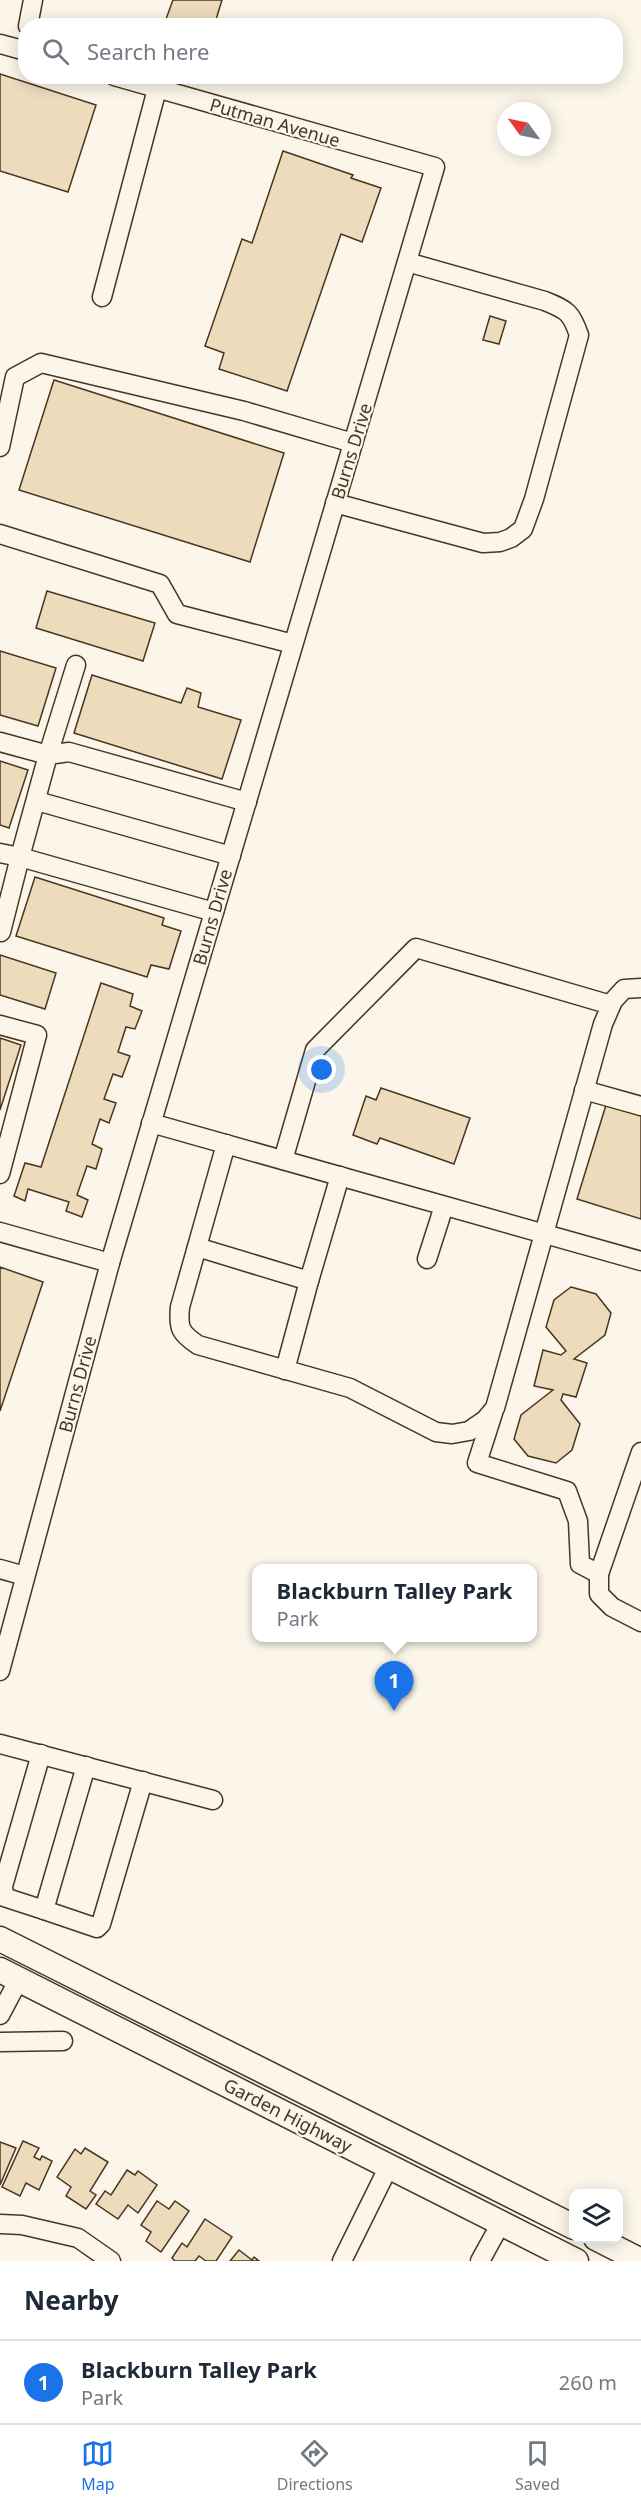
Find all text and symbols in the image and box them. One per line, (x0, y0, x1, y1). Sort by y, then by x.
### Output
search box (18, 18, 623, 84)
icon: search (39, 35, 72, 68)
text: Search here (87, 36, 209, 66)
street label: Putman Avenue (207, 92, 343, 152)
north arrow (497, 102, 551, 156)
street label: Burns Drive (325, 400, 377, 502)
street label: Burns Drive (187, 866, 237, 968)
your location (307, 1055, 336, 1084)
street label: Burns Drive (53, 1333, 101, 1435)
popup (252, 1564, 537, 1642)
text: Blackburn Talley Park (277, 1575, 512, 1605)
text: Park (277, 1605, 319, 1632)
pin: 1 (374, 1662, 414, 1711)
street label: Garden Highway (220, 2072, 357, 2158)
map controls (569, 2189, 623, 2243)
button: layers (569, 2189, 623, 2243)
text: Nearby (24, 2282, 119, 2318)
text: Blackburn Talley Park (81, 2354, 317, 2384)
text: 1 (38, 2369, 49, 2396)
text: 260 m (559, 2369, 617, 2396)
text: Park (81, 2384, 123, 2411)
tab: Map (81, 2437, 114, 2495)
tab: Directions (277, 2437, 353, 2495)
tab: Saved (515, 2437, 560, 2495)

